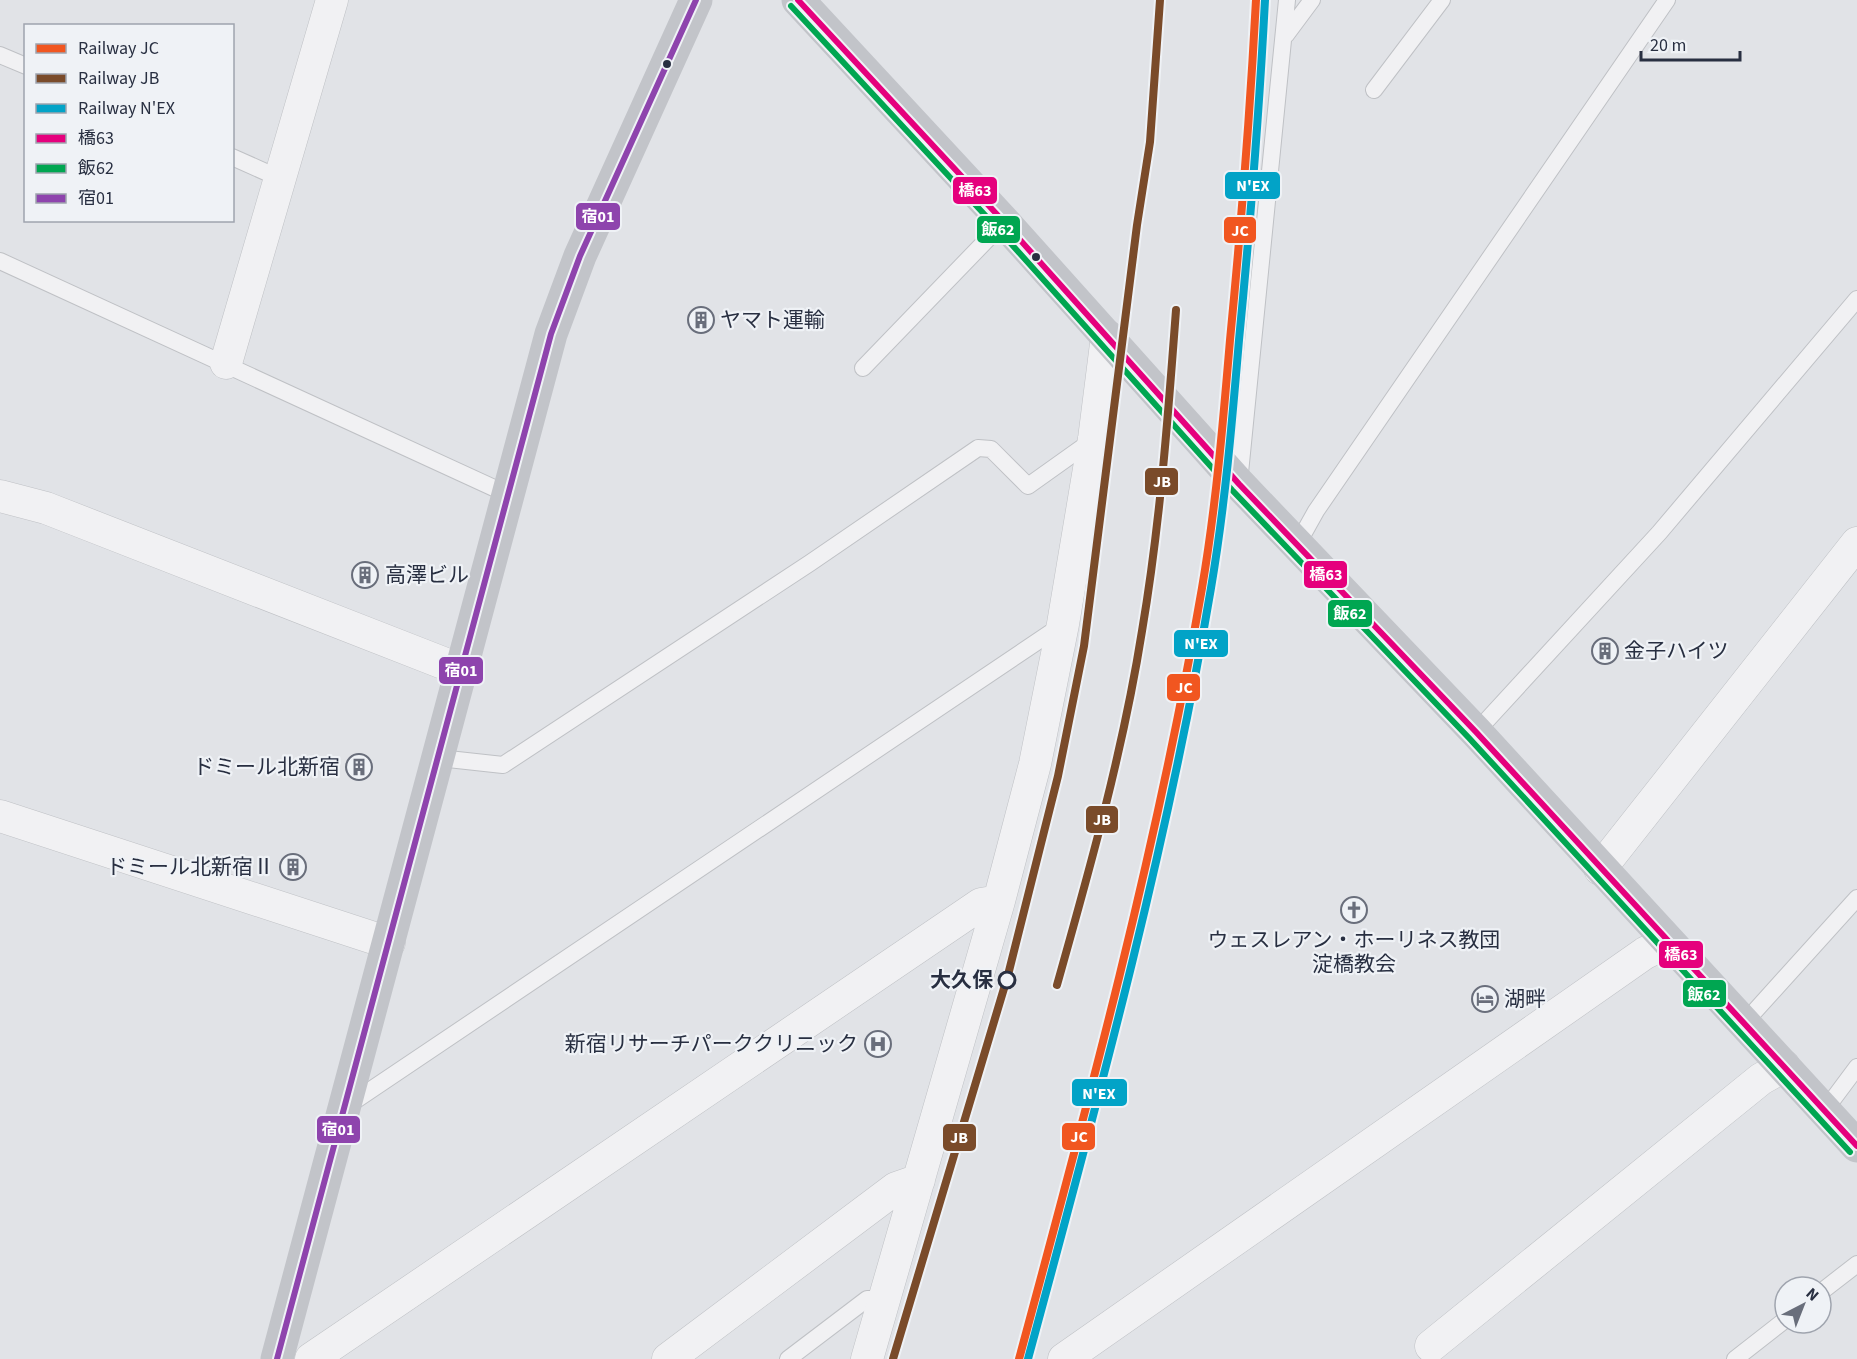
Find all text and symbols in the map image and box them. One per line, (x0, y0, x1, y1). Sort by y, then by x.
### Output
legend (24, 24, 234, 222)
scale bar (1641, 24, 1740, 62)
text: 20 m (1650, 33, 1686, 58)
text: Railway JC (78, 36, 159, 61)
unlabelled marker (661, 58, 673, 70)
text: Railway JB (78, 66, 159, 91)
text: Railway N'EX (78, 96, 175, 121)
text: 橋63 (78, 126, 114, 151)
text: 飯62 (78, 156, 114, 181)
line badge: N'EX (1224, 171, 1281, 200)
text: N'EX (1236, 175, 1270, 197)
line badge: 橋63 (952, 176, 998, 205)
text: 橋63 (959, 180, 991, 202)
text: 宿01 (78, 186, 114, 211)
line badge: 宿01 (575, 202, 621, 231)
text: 宿01 (582, 206, 614, 228)
line badge: 飯62 (976, 215, 1021, 244)
line badge: JC (1223, 216, 1257, 244)
text: 飯62 (981, 219, 1014, 241)
text: JC (1231, 220, 1249, 242)
unlabelled marker (1030, 251, 1042, 263)
building icon: ヤマト運輸 (686, 305, 716, 335)
place label: ヤマト運輸 (720, 305, 825, 335)
line badge: JB (1144, 467, 1179, 496)
text: JB (1153, 471, 1171, 493)
building icon: 高澤ビル (350, 560, 380, 590)
place label: 高澤ビル (385, 560, 469, 590)
line badge: 橋63 (1303, 560, 1348, 589)
text: 橋63 (1310, 564, 1342, 586)
line badge: 飯62 (1327, 599, 1373, 628)
text: 飯62 (1333, 603, 1366, 625)
line badge: N'EX (1173, 629, 1229, 658)
text: N'EX (1184, 633, 1218, 655)
building icon: 金子ハイツ (1590, 636, 1620, 666)
place label: 金子ハイツ (1624, 636, 1729, 666)
line badge: 宿01 (438, 656, 484, 685)
text: 宿01 (445, 660, 477, 682)
line badge: JC (1166, 673, 1201, 702)
text: JC (1175, 677, 1193, 699)
place label: ドミール北新宿 (193, 752, 340, 782)
building icon: ドミール北新宿 (344, 752, 374, 782)
line badge: JB (1085, 805, 1119, 834)
text: JB (1093, 809, 1111, 831)
place label: ドミール北新宿Ⅱ (106, 852, 274, 882)
building icon: ドミール北新宿Ⅱ (278, 852, 308, 882)
church icon: ウェスレアン・ホーリネス教団 淀橋教会 (1339, 895, 1369, 925)
place label: ウェスレアン・ホーリネス教団 淀橋教会 (1207, 925, 1501, 979)
line badge: 橋63 (1658, 940, 1704, 969)
text: 橋63 (1665, 944, 1697, 966)
place label: 大久保 (930, 965, 994, 995)
marker: 大久保 (998, 971, 1016, 989)
line badge: 飯62 (1682, 979, 1727, 1008)
hotel icon: 湖畔 (1470, 984, 1500, 1014)
place label: 湖畔 (1504, 984, 1546, 1014)
text: 飯62 (1687, 984, 1720, 1006)
place label: 新宿リサーチパーククリニック (565, 1029, 858, 1059)
hospital icon: 新宿リサーチパーククリニック (863, 1029, 893, 1059)
line badge: N'EX (1071, 1078, 1128, 1107)
text: N'EX (1082, 1083, 1116, 1105)
line badge: 宿01 (316, 1115, 361, 1144)
text: 宿01 (322, 1119, 354, 1141)
line badge: JC (1061, 1122, 1096, 1151)
line badge: JB (942, 1123, 977, 1152)
text: JC (1070, 1126, 1088, 1148)
text: JB (950, 1127, 968, 1149)
north arrow (1773, 1275, 1833, 1335)
text: N (1801, 1283, 1824, 1306)

